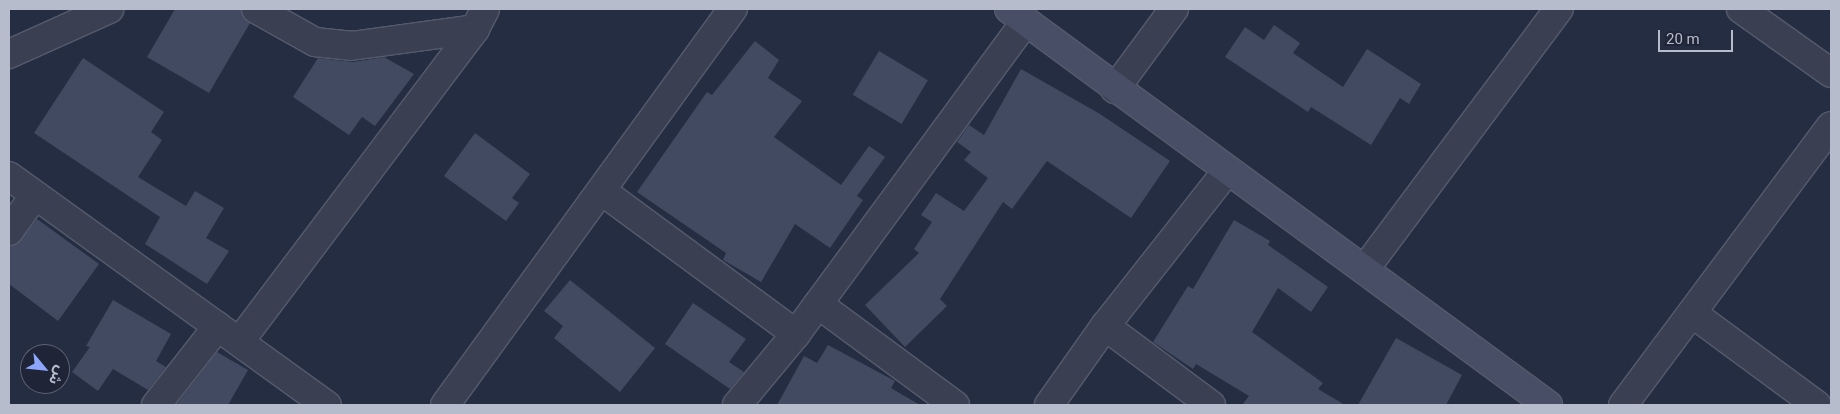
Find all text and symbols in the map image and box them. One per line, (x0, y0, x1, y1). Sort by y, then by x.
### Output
scale bar (1660, 20, 1735, 52)
text: 20 m (1666, 30, 1700, 48)
north arrow (20, 344, 70, 394)
text: ش (46, 363, 69, 388)

